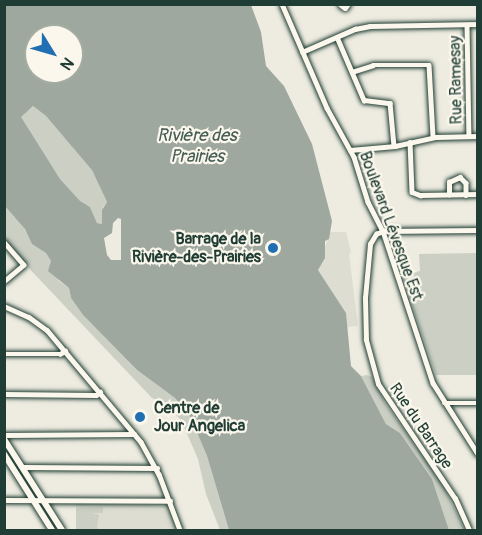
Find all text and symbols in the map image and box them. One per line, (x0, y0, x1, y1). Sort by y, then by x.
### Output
north arrow (24, 24, 84, 84)
street label: Rue Ramesay (446, 35, 466, 125)
text: N (56, 53, 78, 74)
water label: Rivière des Prairies (157, 126, 237, 168)
street label: Boulevard Lévesque Est (355, 149, 427, 303)
place label: Barrage de la Rivière-des-Prairies (132, 229, 261, 267)
marker: Barrage de la Rivière-des-Prairies (266, 241, 280, 255)
street label: Rue du Barrage (385, 379, 457, 473)
place label: Centre de Jour Angelica (154, 398, 245, 436)
marker: Centre de Jour Angelica (131, 408, 149, 426)

